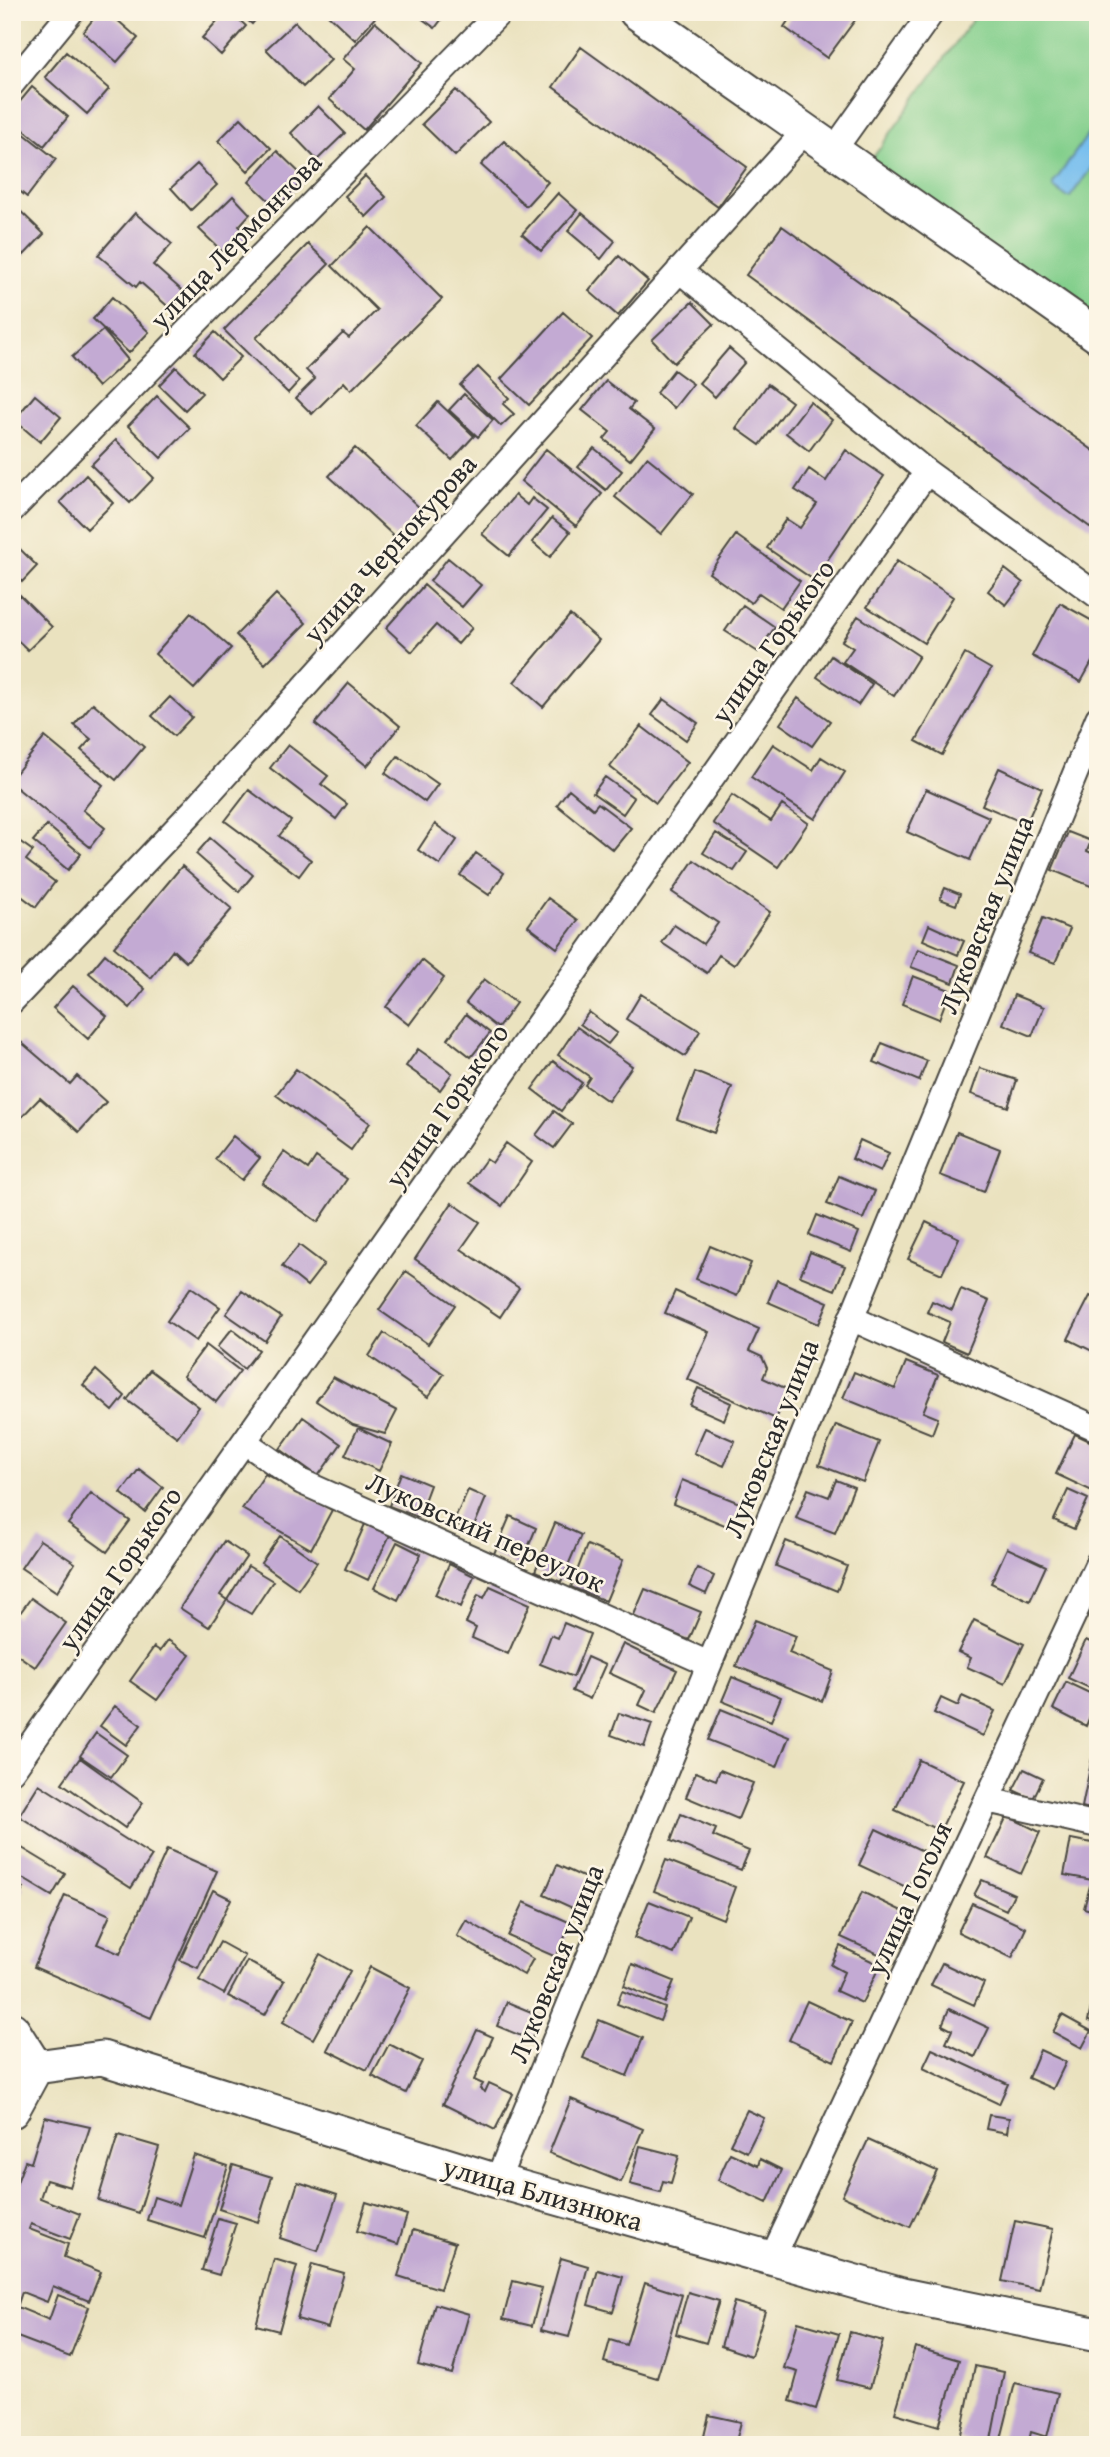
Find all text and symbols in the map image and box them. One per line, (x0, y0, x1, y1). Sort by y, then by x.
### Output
street label: улица Лермонтова (139, 141, 331, 339)
street label: улица Чернокурова (292, 444, 486, 653)
street label: улица Горького (699, 550, 844, 733)
street label: Луковская улица (926, 808, 1044, 1019)
street label: улица Горького (373, 1014, 518, 1197)
street label: Луковская улица (711, 1332, 829, 1543)
street label: Луковский переулок (360, 1460, 612, 1602)
street label: улица Горького (46, 1477, 191, 1660)
street label: улица Гоголя (854, 1814, 962, 1982)
street label: Луковская улица (496, 1857, 614, 2068)
street label: улица Близнюка (437, 2145, 648, 2241)

